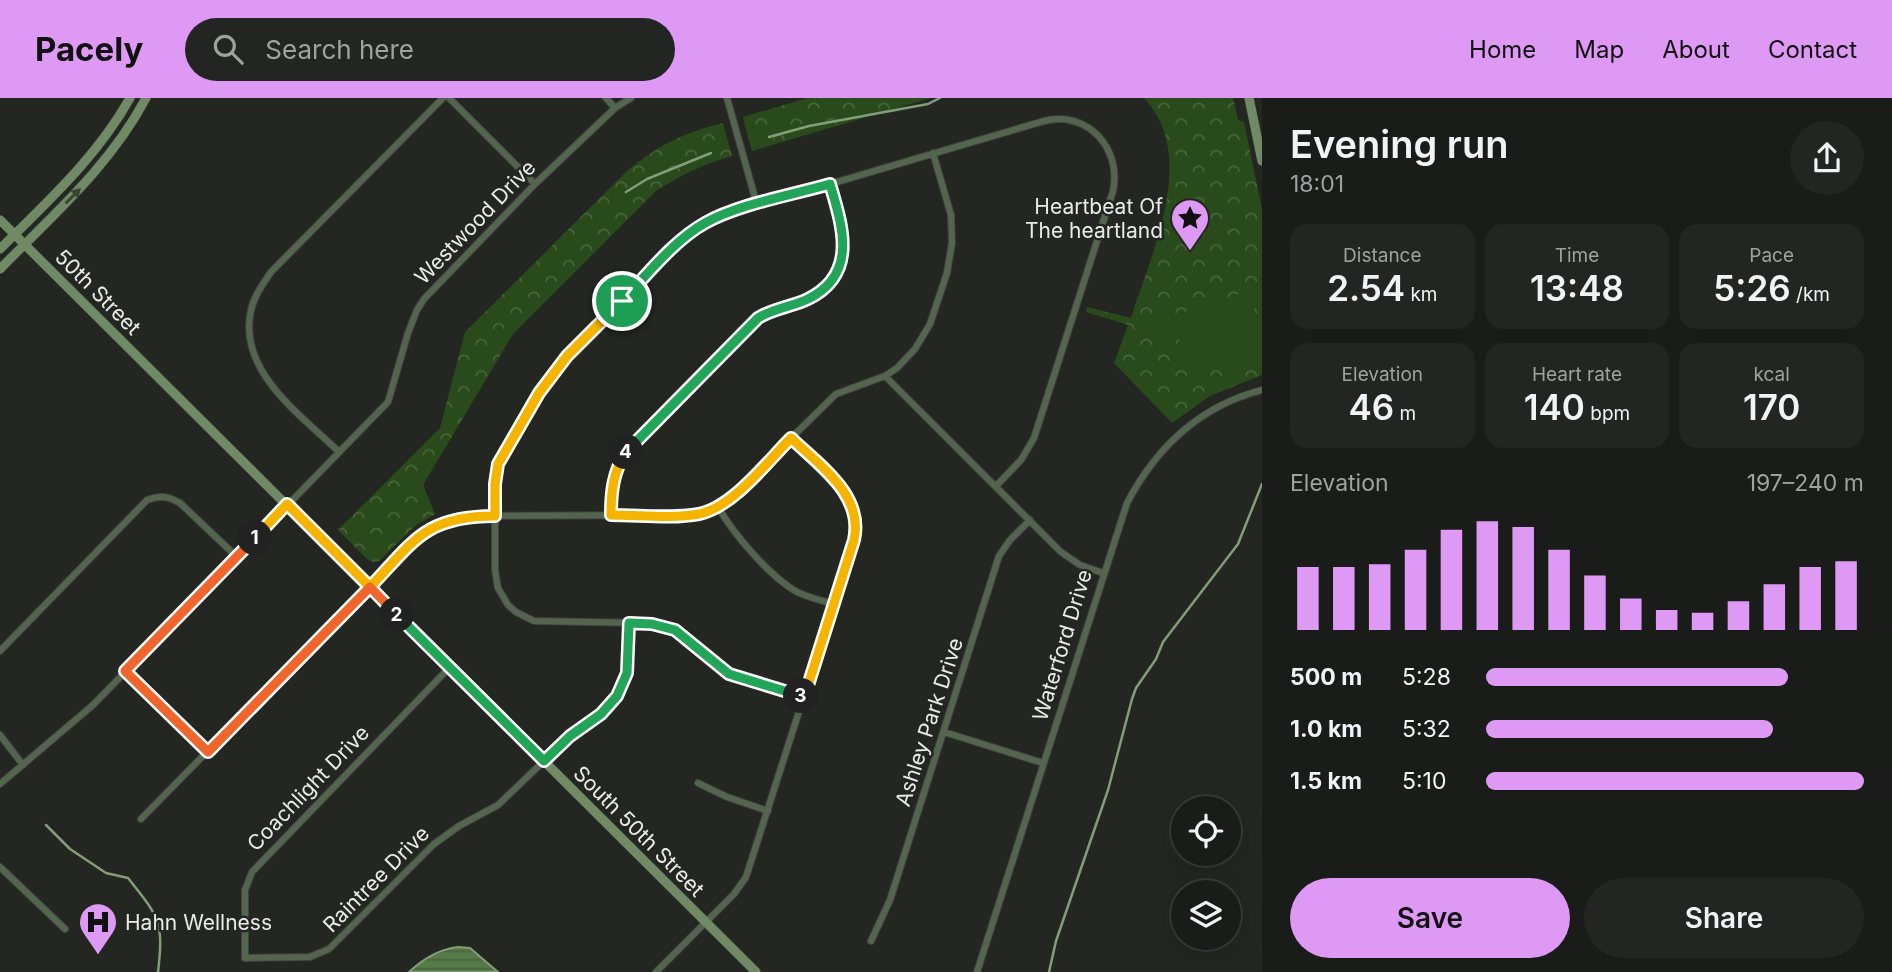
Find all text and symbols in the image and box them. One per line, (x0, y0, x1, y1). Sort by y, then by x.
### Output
search box (185, 18, 675, 81)
text: Pacely (35, 29, 143, 69)
icon: search (209, 30, 247, 68)
text: Search here (265, 34, 414, 65)
text: Home (1469, 35, 1536, 64)
text: Map (1574, 35, 1624, 64)
text: About (1662, 35, 1730, 64)
text: Contact (1768, 35, 1857, 64)
text: Evening run (1290, 121, 1508, 167)
button: share (1790, 121, 1864, 195)
street label: Westwood Drive (409, 155, 541, 289)
text: 18:01 (1290, 170, 1344, 198)
one-way arrow (64, 188, 81, 204)
place label: Heartbeat Of The heartland (1025, 194, 1163, 243)
place icon: Heartbeat Of The heartland (1169, 197, 1211, 252)
street label: 50th Street (50, 244, 146, 340)
text: Distance (1343, 244, 1422, 267)
text: Time (1555, 244, 1599, 267)
text: Pace (1749, 244, 1794, 267)
text: 2.54 (1327, 267, 1405, 309)
text: 13:48 (1530, 267, 1624, 309)
text: 5:26 (1713, 267, 1791, 309)
pin (592, 271, 652, 331)
icon: arrive (603, 282, 641, 320)
text: km (1405, 283, 1438, 306)
text: /km (1791, 283, 1830, 306)
text: Elevation (1342, 363, 1423, 386)
text: Heart rate (1532, 363, 1622, 386)
text: kcal (1754, 363, 1790, 386)
text: 46 (1348, 386, 1394, 428)
text: 140 (1524, 386, 1585, 428)
text: 170 (1743, 386, 1800, 428)
text: m (1394, 402, 1416, 425)
text: bpm (1585, 402, 1630, 425)
pin: 4 (608, 434, 644, 470)
text: 4 (619, 440, 632, 463)
text: Elevation (1290, 469, 1389, 497)
text: 197–240 m (1747, 469, 1864, 497)
pin: 1 (238, 520, 272, 556)
text: 1 (250, 526, 259, 549)
street label: Waterford Drive (1027, 566, 1097, 724)
pin: 2 (380, 598, 414, 632)
text: 2 (391, 603, 402, 626)
street label: Ashley Park Drive (890, 635, 968, 809)
text: 500 m (1290, 663, 1362, 691)
text: 5:28 (1402, 663, 1451, 691)
pin: 3 (784, 678, 818, 714)
text: 3 (794, 684, 807, 707)
text: 1.0 km (1290, 715, 1362, 743)
text: 5:32 (1402, 715, 1451, 743)
street label: Coachlight Drive (242, 720, 374, 856)
street label: South 50th Street (568, 760, 710, 902)
text: 1.5 km (1290, 767, 1362, 795)
text: 5:10 (1402, 767, 1446, 795)
map controls (1171, 796, 1241, 950)
button: locate (1171, 796, 1241, 866)
street label: Raintree Drive (318, 821, 434, 937)
button: Save (1290, 878, 1570, 958)
button: Share (1584, 878, 1864, 958)
button: layers (1171, 880, 1241, 950)
hospital icon: Hahn Wellness (77, 901, 119, 956)
place label: Hahn Wellness (125, 910, 272, 935)

